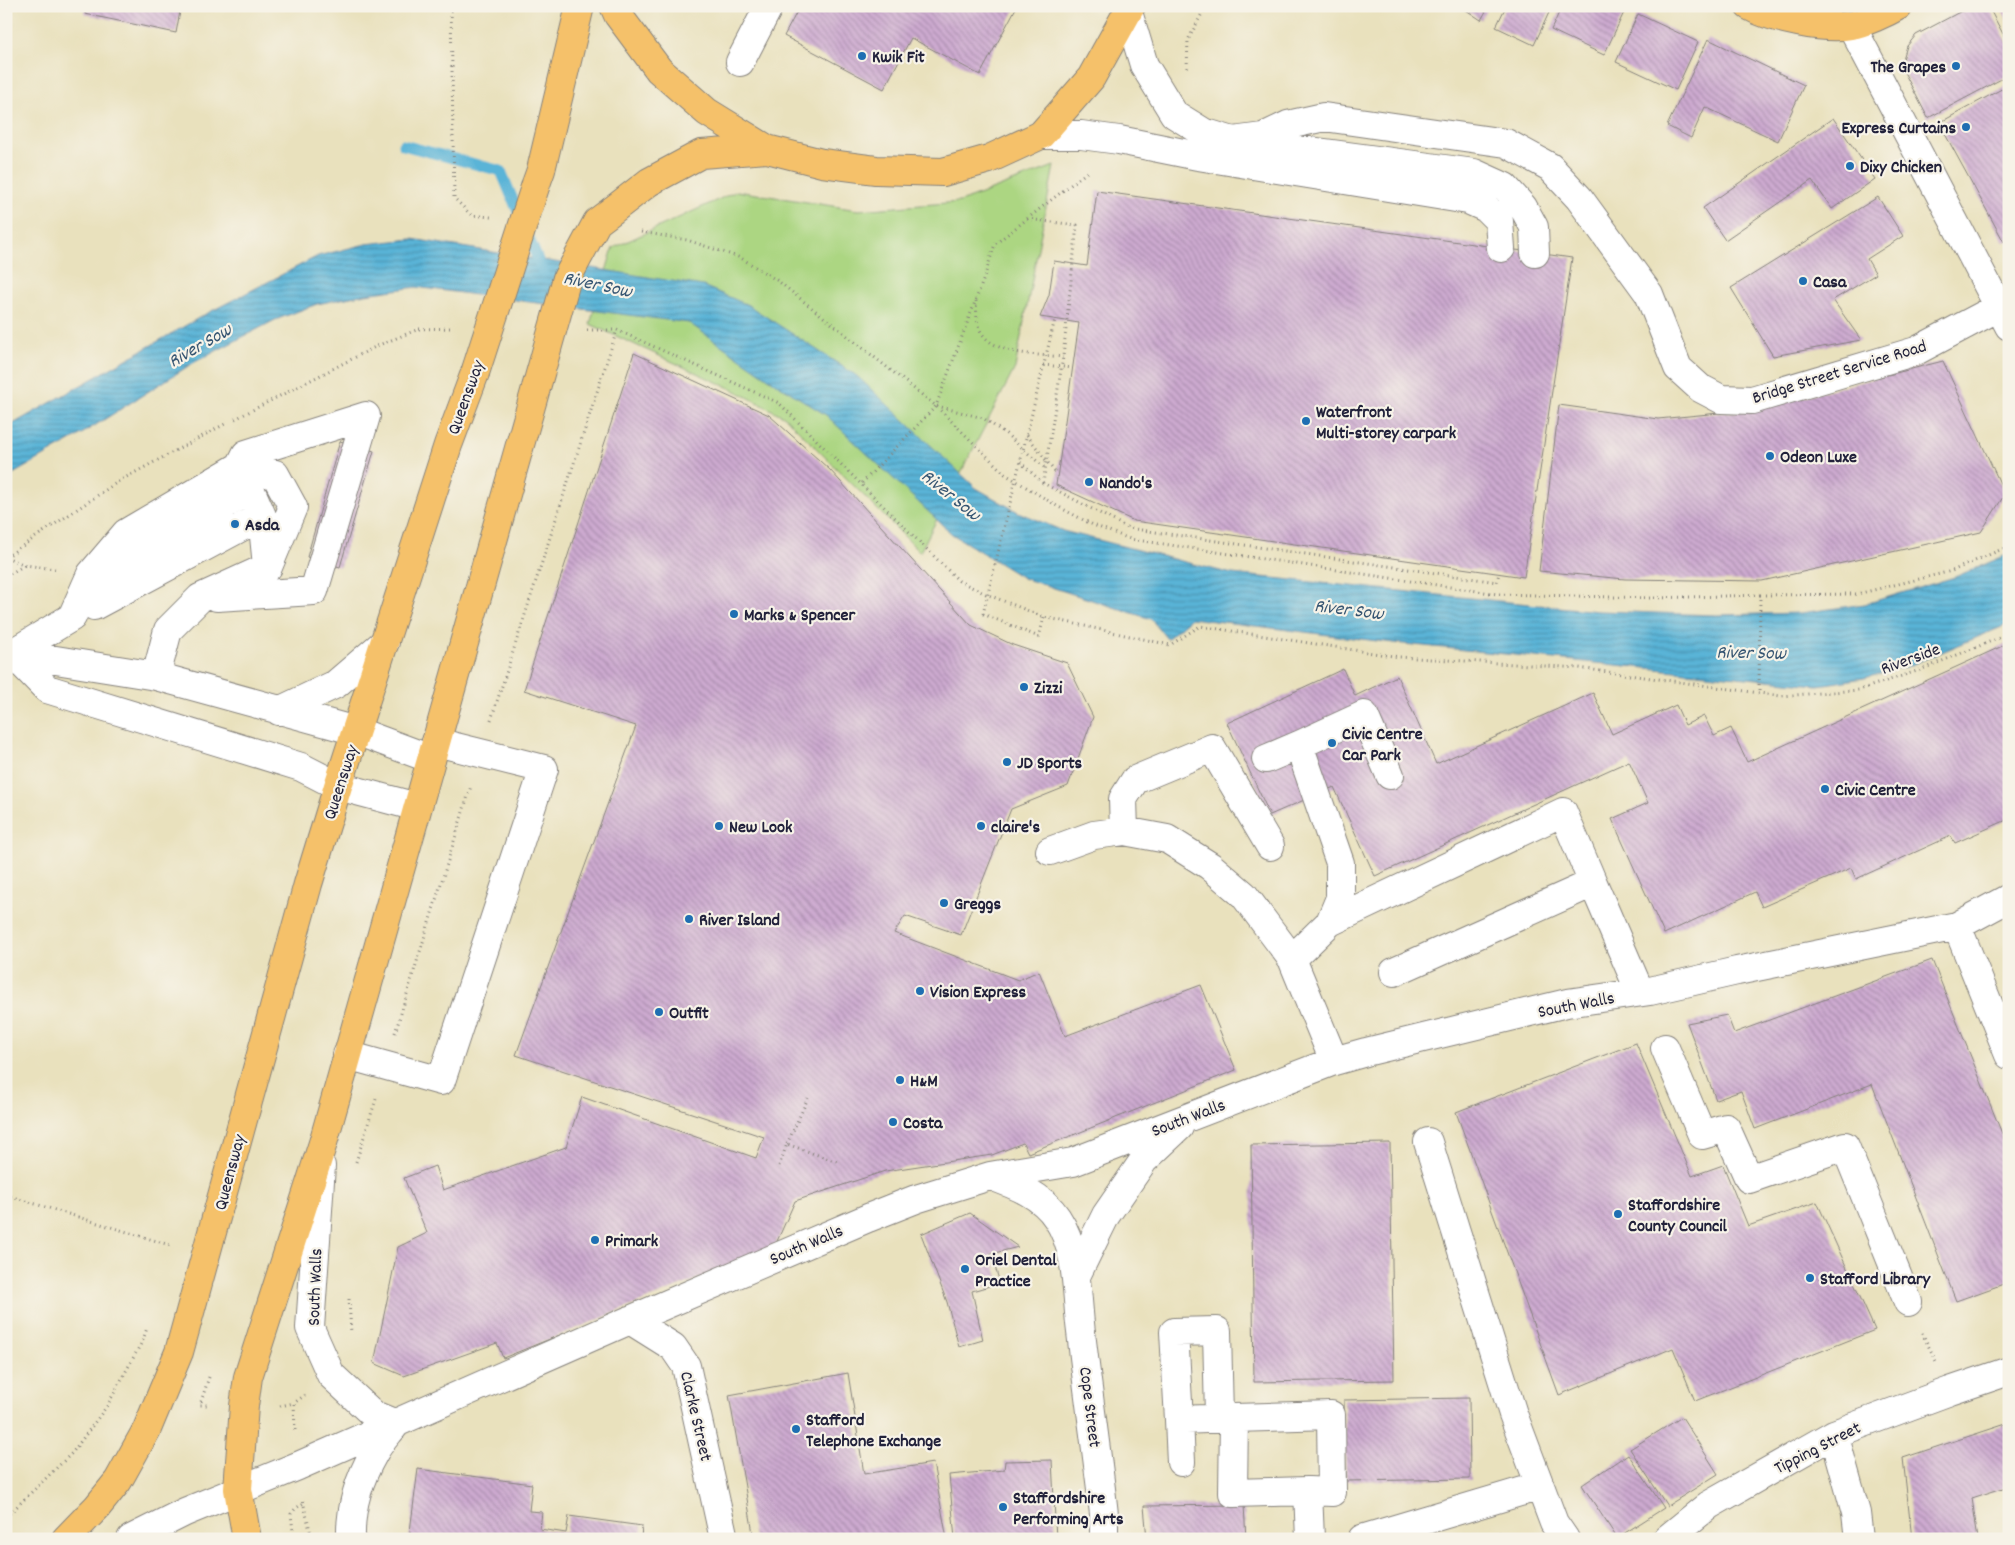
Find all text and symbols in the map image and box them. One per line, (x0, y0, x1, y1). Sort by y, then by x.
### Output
place label: Kwik Fit (872, 46, 925, 71)
marker: Kwik Fit (856, 50, 868, 62)
place label: The Grapes (1871, 56, 1946, 81)
marker: The Grapes (1950, 60, 1962, 72)
place label: Express Curtains (1841, 117, 1956, 142)
marker: Express Curtains (1960, 121, 1972, 133)
place label: Dixy Chicken (1860, 156, 1942, 181)
marker: Dixy Chicken (1844, 160, 1856, 172)
water label: River Sow (560, 266, 636, 307)
place label: Casa (1813, 271, 1847, 296)
marker: Casa (1797, 275, 1809, 287)
water label: River Sow (164, 317, 239, 376)
street label: Bridge Street Service Road (1750, 335, 1930, 412)
street label: Queensway (442, 357, 493, 438)
place label: Waterfront Multi-storey carpark (1316, 401, 1457, 447)
marker: Waterfront Multi-storey carpark (1300, 415, 1312, 427)
place label: Odeon Luxe (1780, 446, 1857, 471)
marker: Odeon Luxe (1764, 450, 1776, 462)
water label: River Sow (914, 464, 987, 530)
place label: Nando's (1099, 472, 1153, 497)
marker: Nando's (1083, 476, 1095, 488)
place label: Asda (245, 514, 280, 539)
marker: Asda (229, 518, 241, 530)
water label: River Sow (1312, 594, 1386, 629)
place label: Marks & Spencer (744, 604, 855, 629)
marker: Marks & Spencer (728, 608, 740, 620)
street label: Riverside (1878, 638, 1944, 683)
water label: River Sow (1716, 640, 1788, 669)
place label: Zizzi (1034, 677, 1063, 702)
marker: Zizzi (1018, 681, 1030, 693)
place label: Civic Centre Car Park (1342, 723, 1423, 769)
marker: Civic Centre Car Park (1326, 737, 1338, 749)
street label: Queensway (319, 741, 366, 823)
place label: JD Sports (1017, 752, 1083, 777)
marker: JD Sports (1001, 756, 1013, 768)
place label: Civic Centre (1835, 779, 1916, 804)
marker: Civic Centre (1819, 783, 1831, 795)
place label: New Look (729, 816, 793, 841)
place label: claire's (991, 816, 1040, 841)
marker: New Look (713, 820, 725, 832)
marker: claire's (975, 820, 987, 832)
place label: Greggs (954, 893, 1001, 918)
marker: Greggs (938, 897, 950, 909)
place label: River Island (699, 909, 780, 934)
marker: River Island (683, 913, 695, 925)
place label: Vision Express (930, 981, 1027, 1006)
marker: Vision Express (914, 985, 926, 997)
street label: South Walls (1536, 987, 1617, 1026)
place label: Outfit (669, 1002, 709, 1027)
marker: Outfit (653, 1006, 665, 1018)
place label: H&M (910, 1070, 938, 1095)
marker: H&M (894, 1074, 906, 1086)
street label: South Walls (1148, 1094, 1230, 1145)
place label: Costa (903, 1112, 943, 1137)
marker: Costa (887, 1116, 899, 1128)
street label: Queensway (209, 1131, 254, 1213)
place label: Staffordshire County Council (1628, 1194, 1728, 1240)
marker: Staffordshire County Council (1612, 1208, 1624, 1220)
street label: South Walls (766, 1220, 848, 1273)
place label: Primark (605, 1230, 659, 1255)
marker: Primark (589, 1234, 601, 1246)
street label: South Walls (303, 1248, 330, 1326)
place label: Oriel Dental Practice (975, 1249, 1057, 1295)
marker: Oriel Dental Practice (959, 1263, 971, 1275)
place label: Stafford Library (1820, 1268, 1931, 1293)
marker: Stafford Library (1804, 1272, 1816, 1284)
street label: Cope Street (1071, 1366, 1106, 1449)
street label: Clarke Street (672, 1369, 717, 1464)
place label: Stafford Telephone Exchange (806, 1409, 941, 1455)
street label: Tipping Street (1770, 1416, 1866, 1482)
marker: Stafford Telephone Exchange (790, 1423, 802, 1435)
place label: Staffordshire Performing Arts (1013, 1487, 1124, 1533)
marker: Staffordshire Performing Arts (997, 1501, 1009, 1513)

